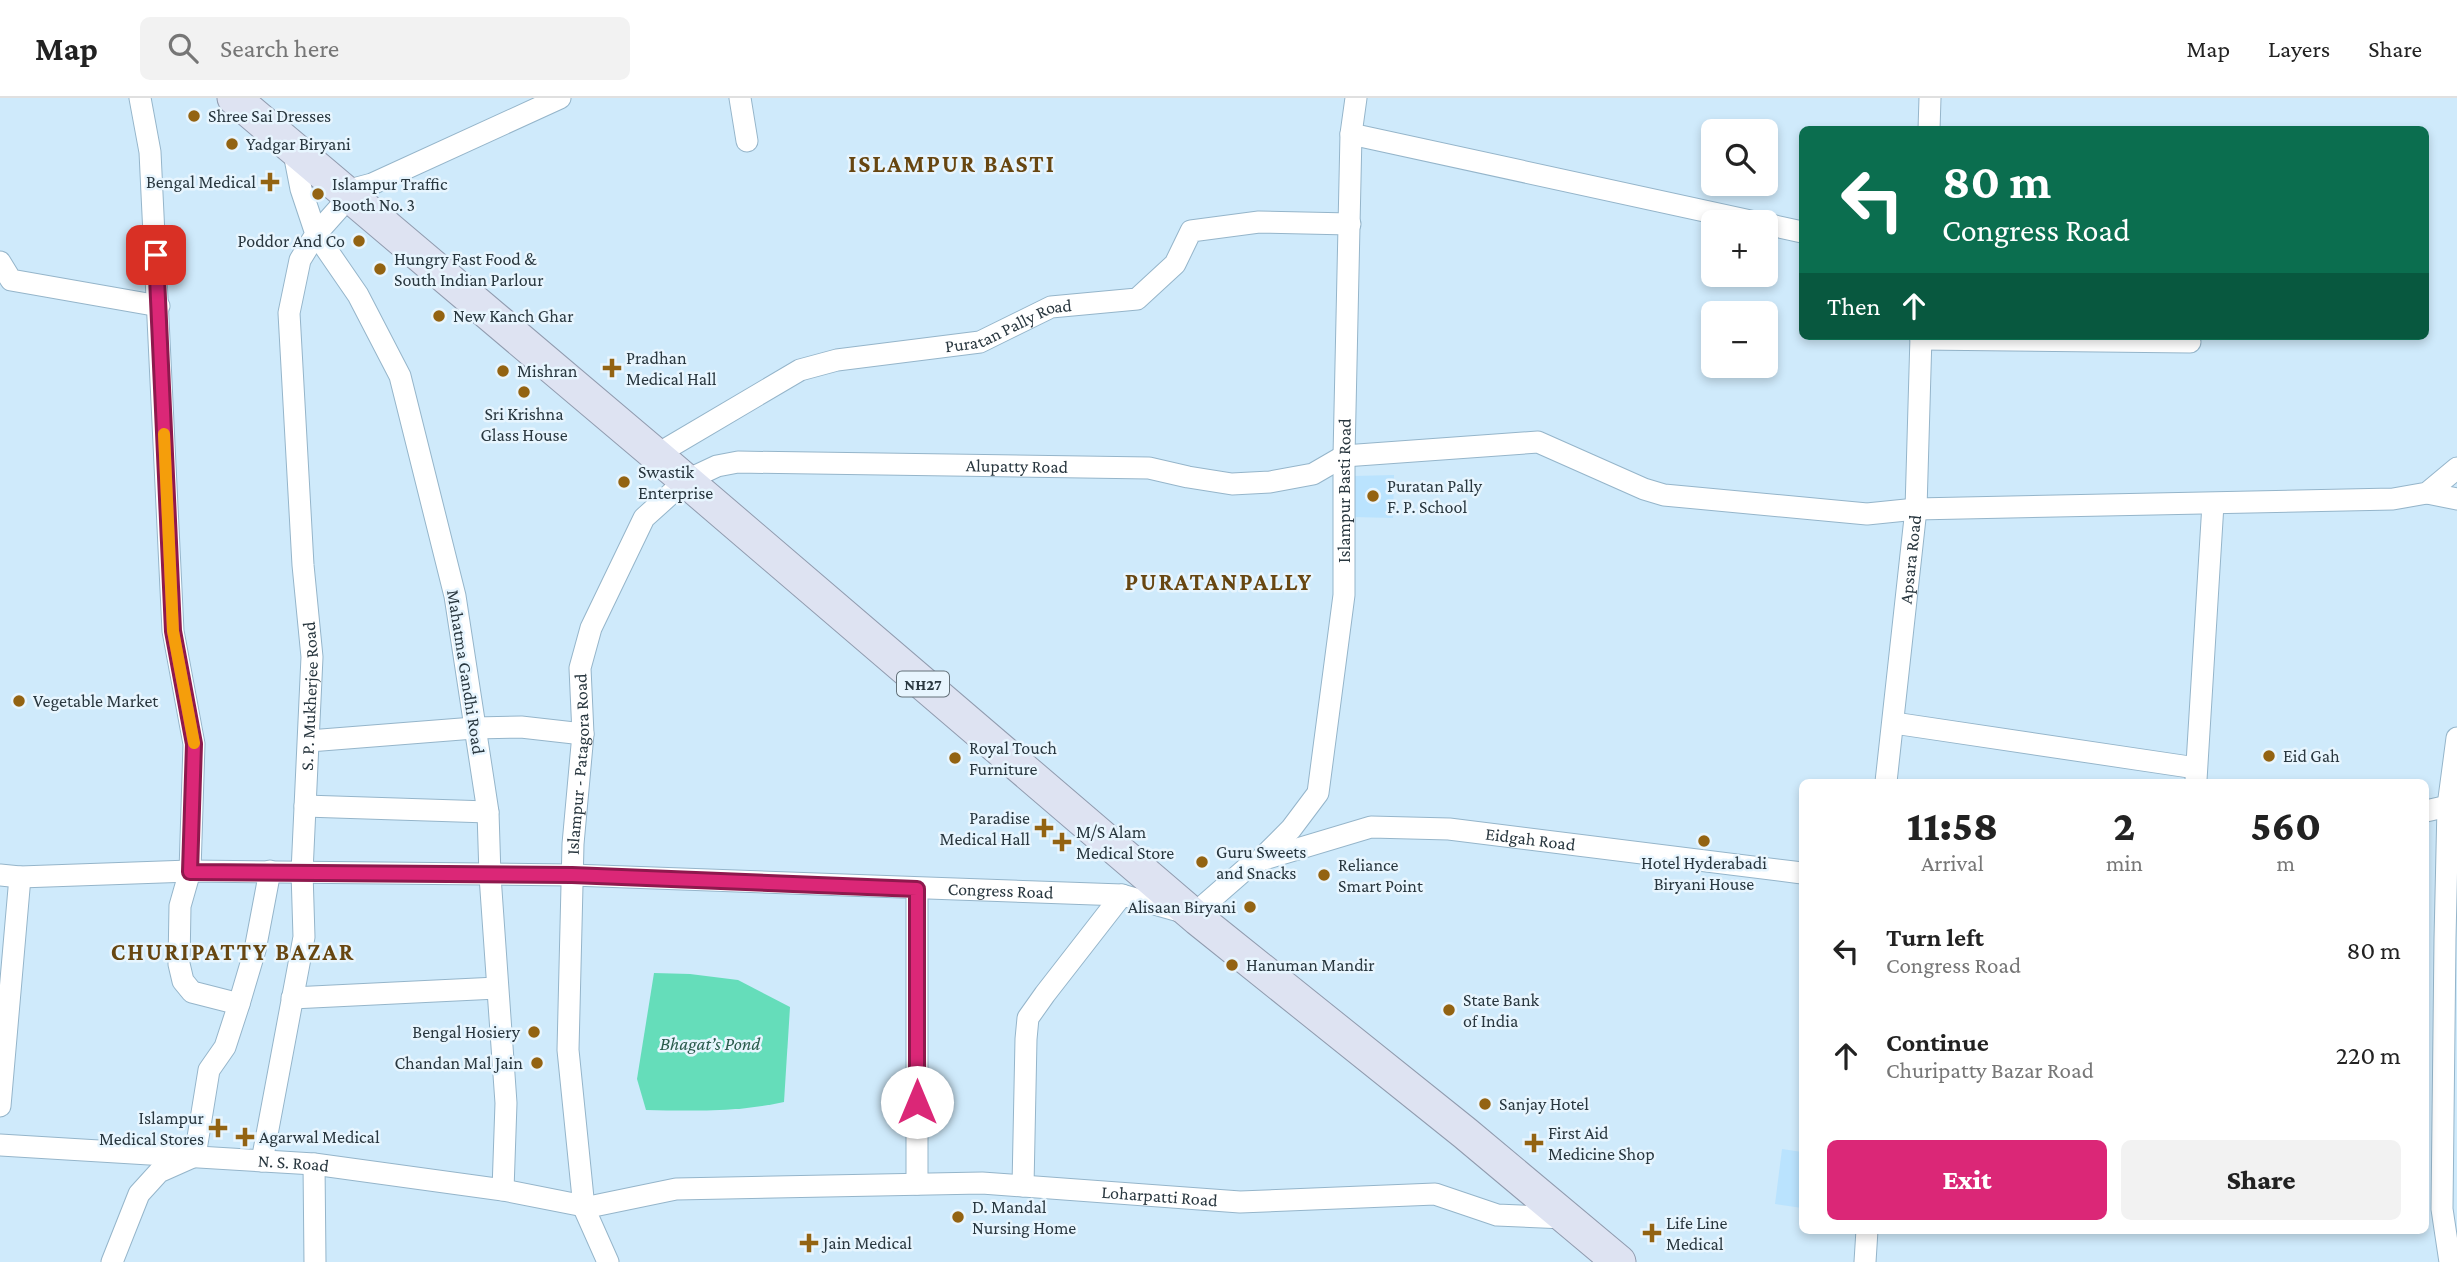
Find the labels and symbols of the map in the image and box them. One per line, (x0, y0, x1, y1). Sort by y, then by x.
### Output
place label: Shree Sai Dresses (208, 106, 331, 126)
marker: Shree Sai Dresses (186, 108, 202, 124)
place label: Yadgar Biryani (246, 134, 351, 154)
marker: Yadgar Biryani (224, 136, 240, 152)
district label: ISLAMPUR BASTI (848, 150, 1056, 177)
place label: Bengal Medical (146, 172, 256, 192)
marker: Bengal Medical (262, 174, 278, 190)
place label: Islampur Traffic Booth No. 3 (332, 174, 448, 215)
marker: Islampur Traffic Booth No. 3 (310, 186, 326, 202)
pin (126, 225, 186, 285)
place label: Poddor And Co (238, 231, 345, 251)
marker: Poddor And Co (351, 233, 367, 249)
place label: Hungry Fast Food & South Indian Parlour (394, 249, 544, 290)
marker: Hungry Fast Food & South Indian Parlour (372, 261, 388, 277)
street label: Puratan Pally Road (944, 295, 1073, 356)
place label: New Kanch Ghar (453, 306, 574, 326)
marker: New Kanch Ghar (431, 308, 447, 324)
place label: Pradhan Medical Hall (626, 348, 717, 389)
marker: Pradhan Medical Hall (604, 360, 620, 376)
place label: Mishran (517, 361, 578, 381)
marker: Mishran (495, 363, 511, 379)
marker: Sri Krishna Glass House (516, 384, 532, 400)
place label: Sri Krishna Glass House (480, 404, 568, 445)
street label: Islampur Basti Road (1334, 418, 1355, 563)
street label: Alupatty Road (966, 455, 1069, 477)
place label: Swastik Enterprise (638, 462, 713, 503)
marker: Swastik Enterprise (616, 474, 632, 490)
place label: Puratan Pally F. P. School (1387, 476, 1483, 517)
marker: Puratan Pally F. P. School (1365, 488, 1381, 504)
street label: Apsara Road (1896, 513, 1925, 605)
district label: PURATANPALLY (1125, 568, 1313, 595)
street label: Mahatma Gandhi Road (443, 588, 489, 756)
street label: S. P. Mukherjee Road (297, 620, 322, 771)
road number: NH27 (897, 671, 949, 696)
street label: Islampur - Patagora Road (563, 673, 593, 855)
place label: Vegetable Market (33, 691, 159, 711)
marker: Vegetable Market (11, 693, 27, 709)
place label: Royal Touch Furniture (969, 738, 1057, 779)
place label: Eid Gah (2283, 746, 2340, 766)
marker: Eid Gah (2261, 748, 2277, 764)
marker: Royal Touch Furniture (947, 750, 963, 766)
place label: Paradise Medical Hall (939, 808, 1030, 849)
marker: Paradise Medical Hall (1036, 820, 1052, 836)
place label: M/S Alam Medical Store (1076, 822, 1174, 863)
street label: Eidgah Road (1484, 824, 1577, 855)
marker: Hotel Hyderabadi Biryani House (1696, 833, 1712, 849)
marker: M/S Alam Medical Store (1054, 834, 1070, 850)
place label: Guru Sweets and Snacks (1216, 842, 1306, 883)
place label: Hotel Hyderabadi Biryani House (1641, 853, 1767, 894)
marker: Guru Sweets and Snacks (1194, 854, 1210, 870)
place label: Reliance Smart Point (1338, 855, 1424, 896)
marker: Reliance Smart Point (1316, 867, 1332, 883)
street label: Congress Road (947, 879, 1054, 903)
place label: Alisaan Biryani (1128, 897, 1236, 917)
marker: Alisaan Biryani (1242, 899, 1258, 915)
district label: CHURIPATTY BAZAR (111, 938, 355, 965)
place label: Hanuman Mandir (1246, 955, 1375, 975)
marker: Hanuman Mandir (1224, 957, 1240, 973)
place label: State Bank of India (1463, 990, 1540, 1031)
marker: State Bank of India (1441, 1002, 1457, 1018)
place label: Bengal Hosiery (412, 1022, 521, 1042)
marker: Bengal Hosiery (526, 1024, 542, 1040)
water label: Bhagat’s Pond (660, 1033, 761, 1054)
place label: Chandan Mal Jain (394, 1053, 523, 1073)
marker: Chandan Mal Jain (529, 1055, 545, 1071)
position arrow (880, 1065, 954, 1139)
place label: Sanjay Hotel (1499, 1094, 1589, 1115)
marker: Sanjay Hotel (1477, 1096, 1493, 1112)
place label: Islampur Medical Stores (99, 1108, 205, 1149)
marker: Islampur Medical Stores (210, 1120, 226, 1136)
place label: First Aid Medicine Shop (1548, 1123, 1655, 1164)
place label: Agarwal Medical (259, 1127, 380, 1147)
marker: Agarwal Medical (237, 1129, 253, 1145)
marker: First Aid Medicine Shop (1526, 1135, 1542, 1151)
street label: N. S. Road (257, 1151, 331, 1176)
street label: Loharpatti Road (1101, 1182, 1219, 1210)
place label: D. Mandal Nursing Home (972, 1197, 1076, 1238)
marker: D. Mandal Nursing Home (950, 1209, 966, 1225)
place label: Life Line Medical (1666, 1213, 1728, 1254)
marker: Life Line Medical (1644, 1225, 1660, 1241)
place label: Jain Medical (821, 1233, 912, 1253)
marker: Jain Medical (801, 1235, 817, 1251)

